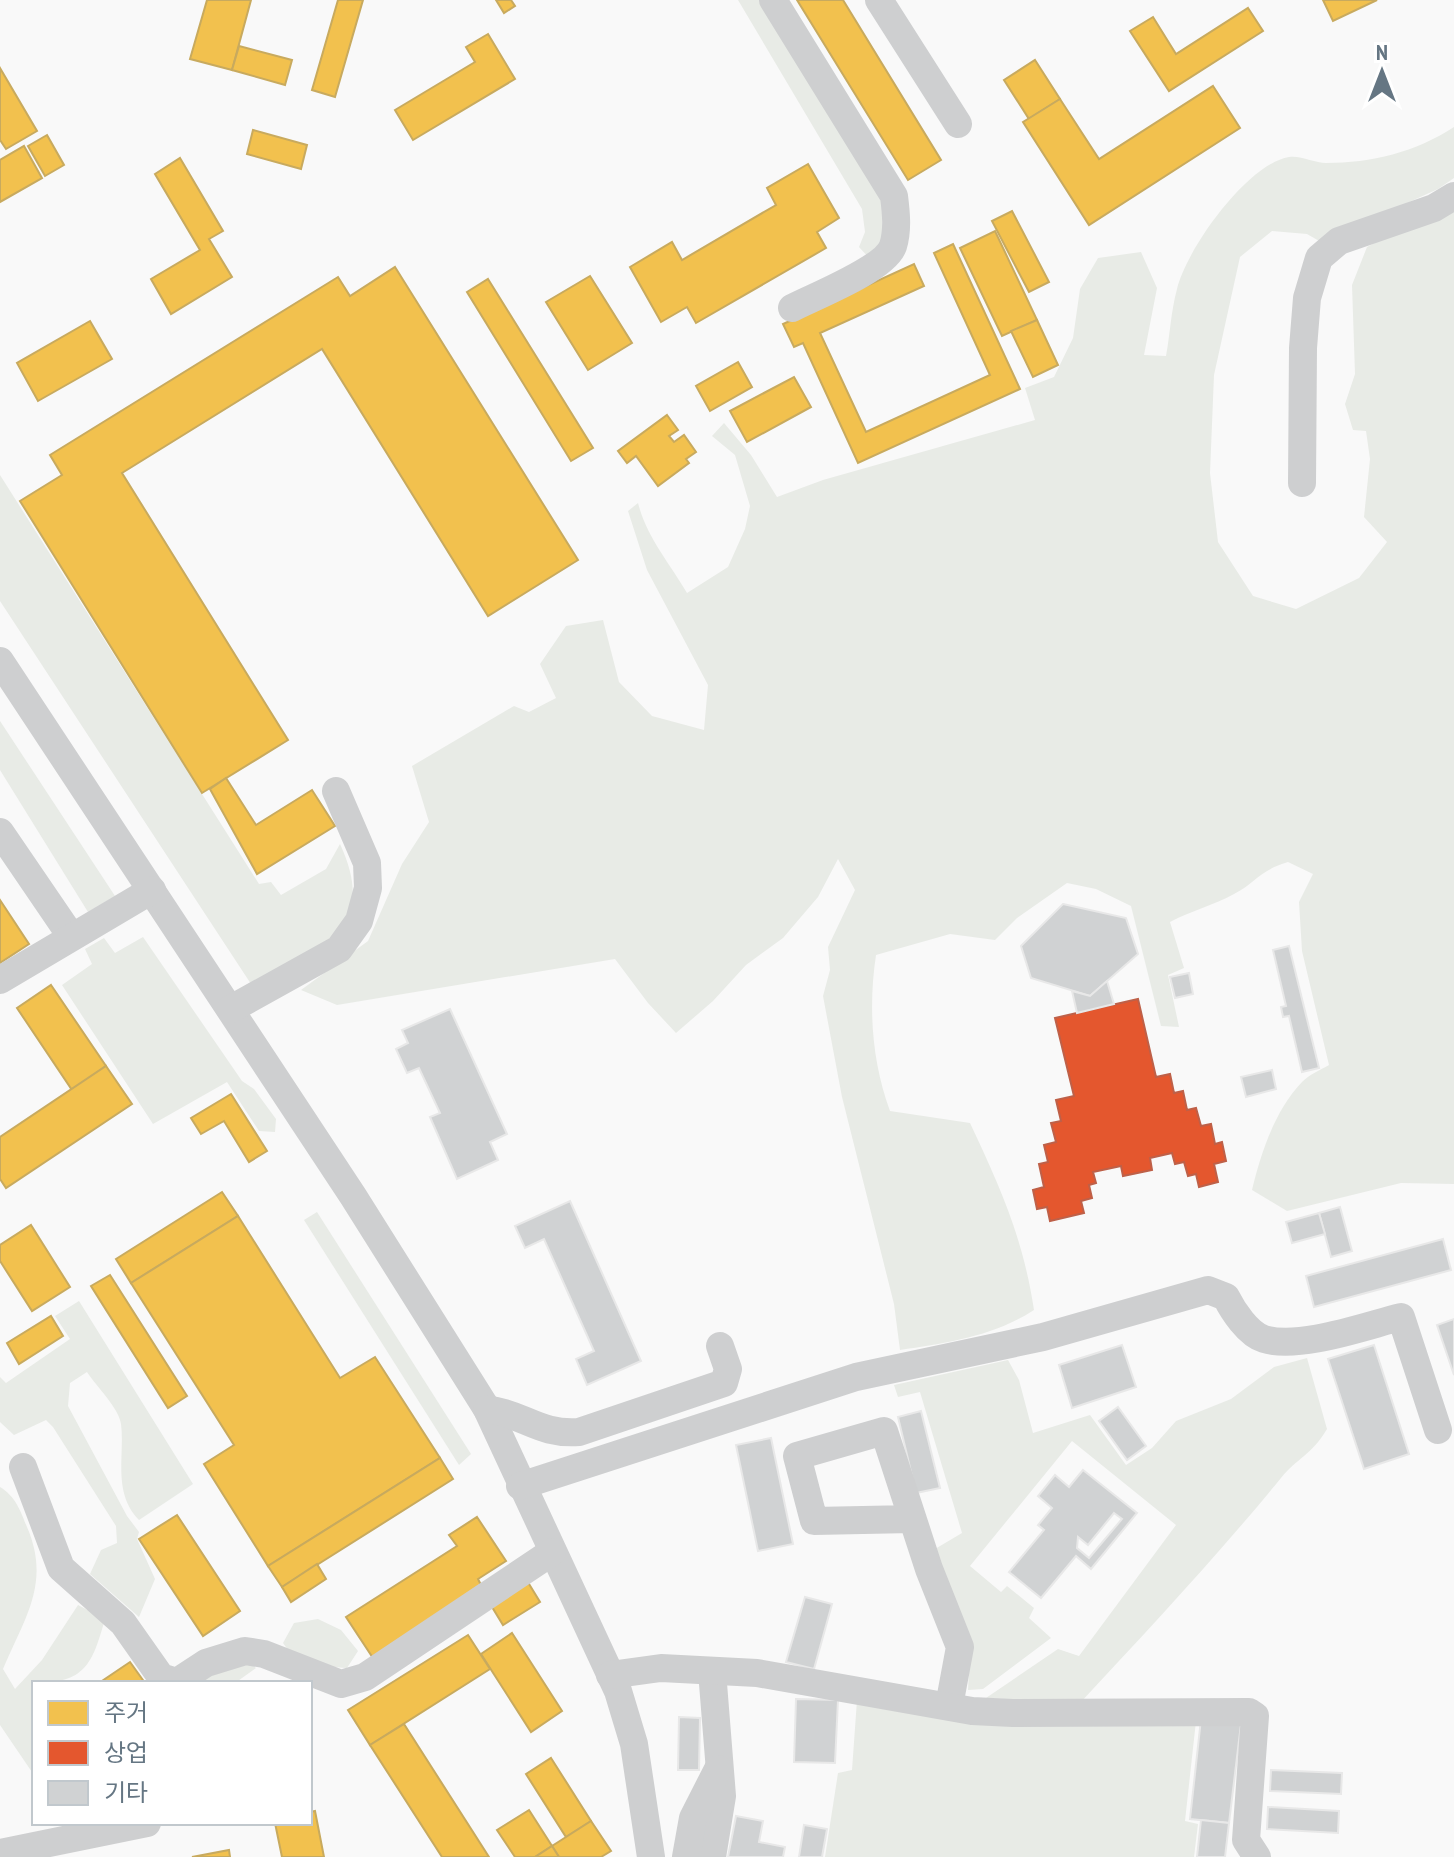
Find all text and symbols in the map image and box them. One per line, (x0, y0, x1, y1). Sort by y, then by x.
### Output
north arrow (1342, 32, 1422, 112)
text: N (1376, 38, 1388, 66)
legend (32, 1681, 312, 1825)
text: 주거 (104, 1697, 148, 1728)
text: 상업 (104, 1737, 148, 1768)
text: 기타 (104, 1777, 148, 1808)

